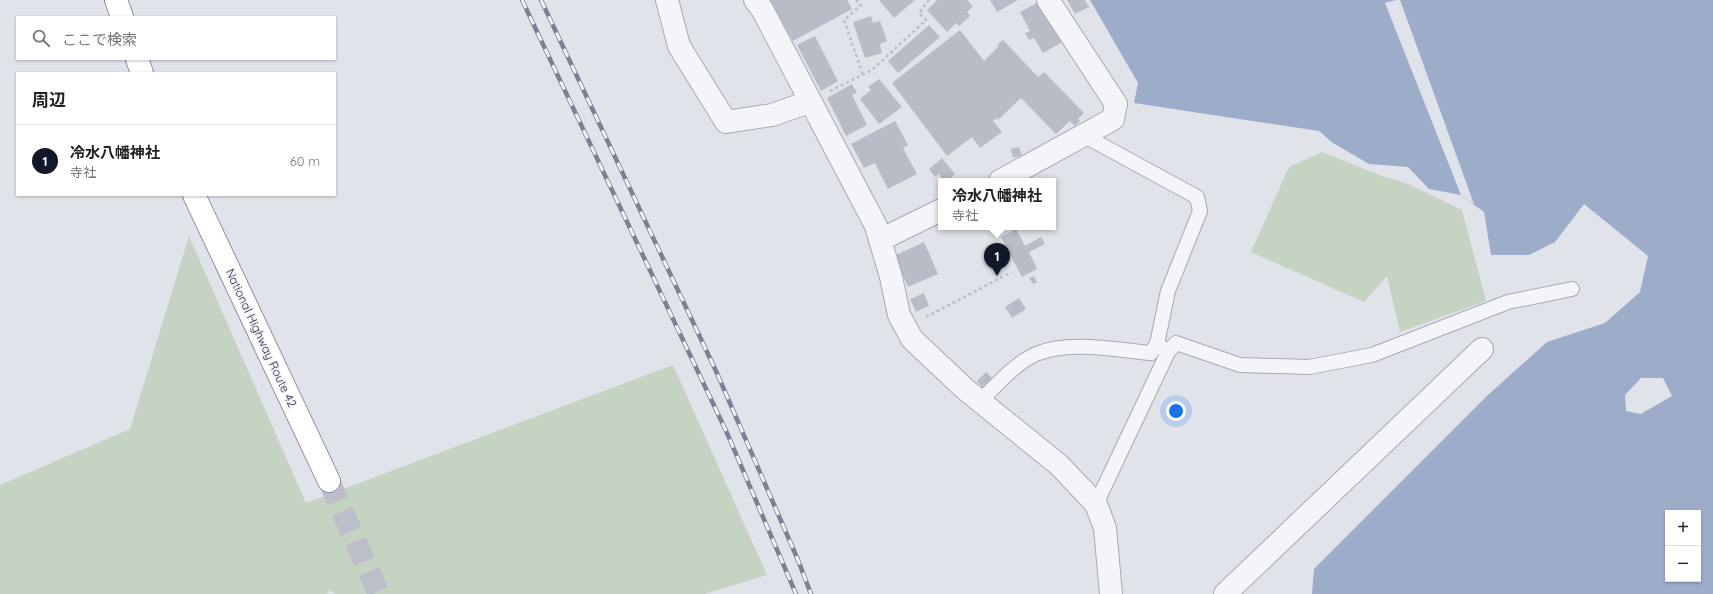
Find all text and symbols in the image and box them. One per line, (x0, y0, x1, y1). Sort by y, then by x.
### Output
search box (16, 16, 336, 60)
icon: search (30, 27, 52, 49)
text: ここで検索 (62, 30, 137, 49)
text: 周辺 (32, 89, 66, 110)
text: 冷水八幡神社 (70, 143, 160, 162)
text: 1 (42, 153, 48, 169)
text: 60 m (290, 153, 320, 169)
text: 寺社 (70, 164, 96, 180)
popup (938, 178, 1056, 230)
text: 冷水八幡神社 (952, 186, 1042, 205)
text: 寺社 (952, 207, 978, 223)
pin: 1 (984, 243, 1010, 276)
street label: National Highway Route 42 (223, 266, 300, 410)
your location (1166, 401, 1186, 421)
map controls (1665, 510, 1701, 582)
button: + (1665, 510, 1701, 546)
button: − (1665, 546, 1701, 582)

